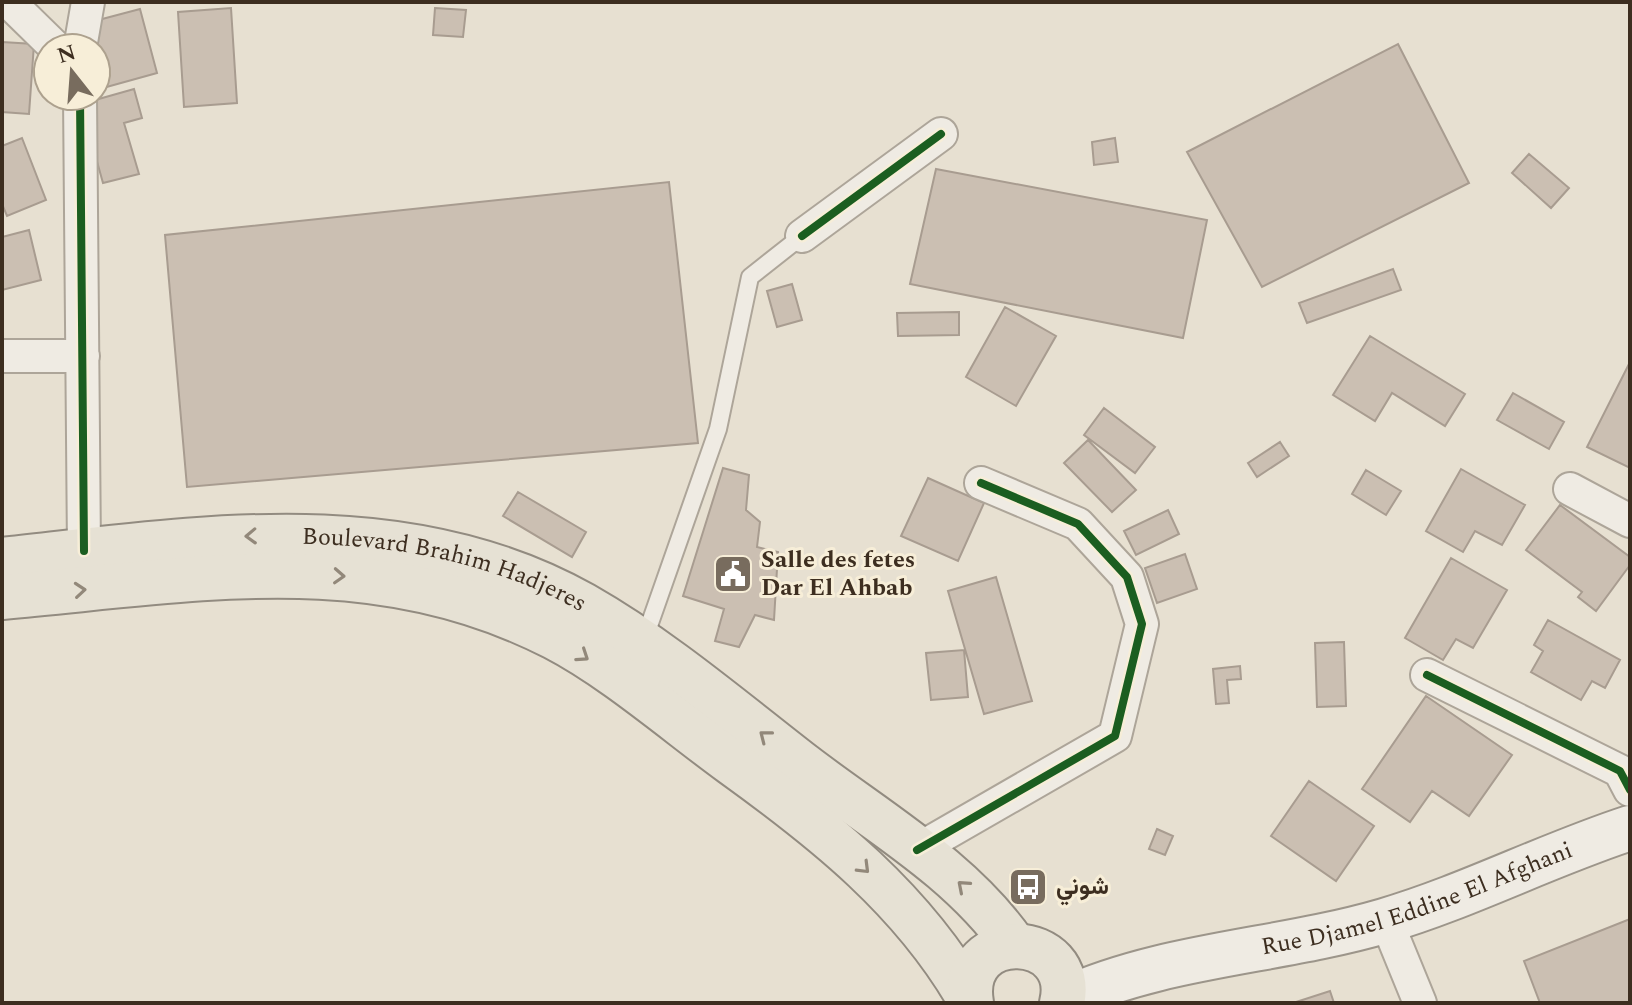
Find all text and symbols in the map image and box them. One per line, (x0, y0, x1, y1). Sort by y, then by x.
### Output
north arrow (32, 32, 112, 112)
text: N (53, 36, 80, 73)
street label: Boulevard Brahim Hadjeres (301, 519, 593, 622)
one-way arrow (244, 528, 257, 545)
place label: Salle des fetes Dar El Ahbab (761, 542, 915, 606)
public building icon: Salle des fetes Dar El Ahbab (712, 553, 754, 595)
one-way arrow (333, 567, 346, 584)
one-way arrow (74, 582, 87, 599)
one-way arrow (574, 647, 588, 662)
one-way arrow (760, 731, 775, 746)
street label: Rue Djamel Eddine El Afghani (1258, 832, 1578, 965)
one-way arrow (855, 859, 869, 873)
bus stop icon: شوني (1007, 866, 1049, 908)
place label: شوني (1056, 869, 1109, 906)
one-way arrow (958, 882, 973, 896)

